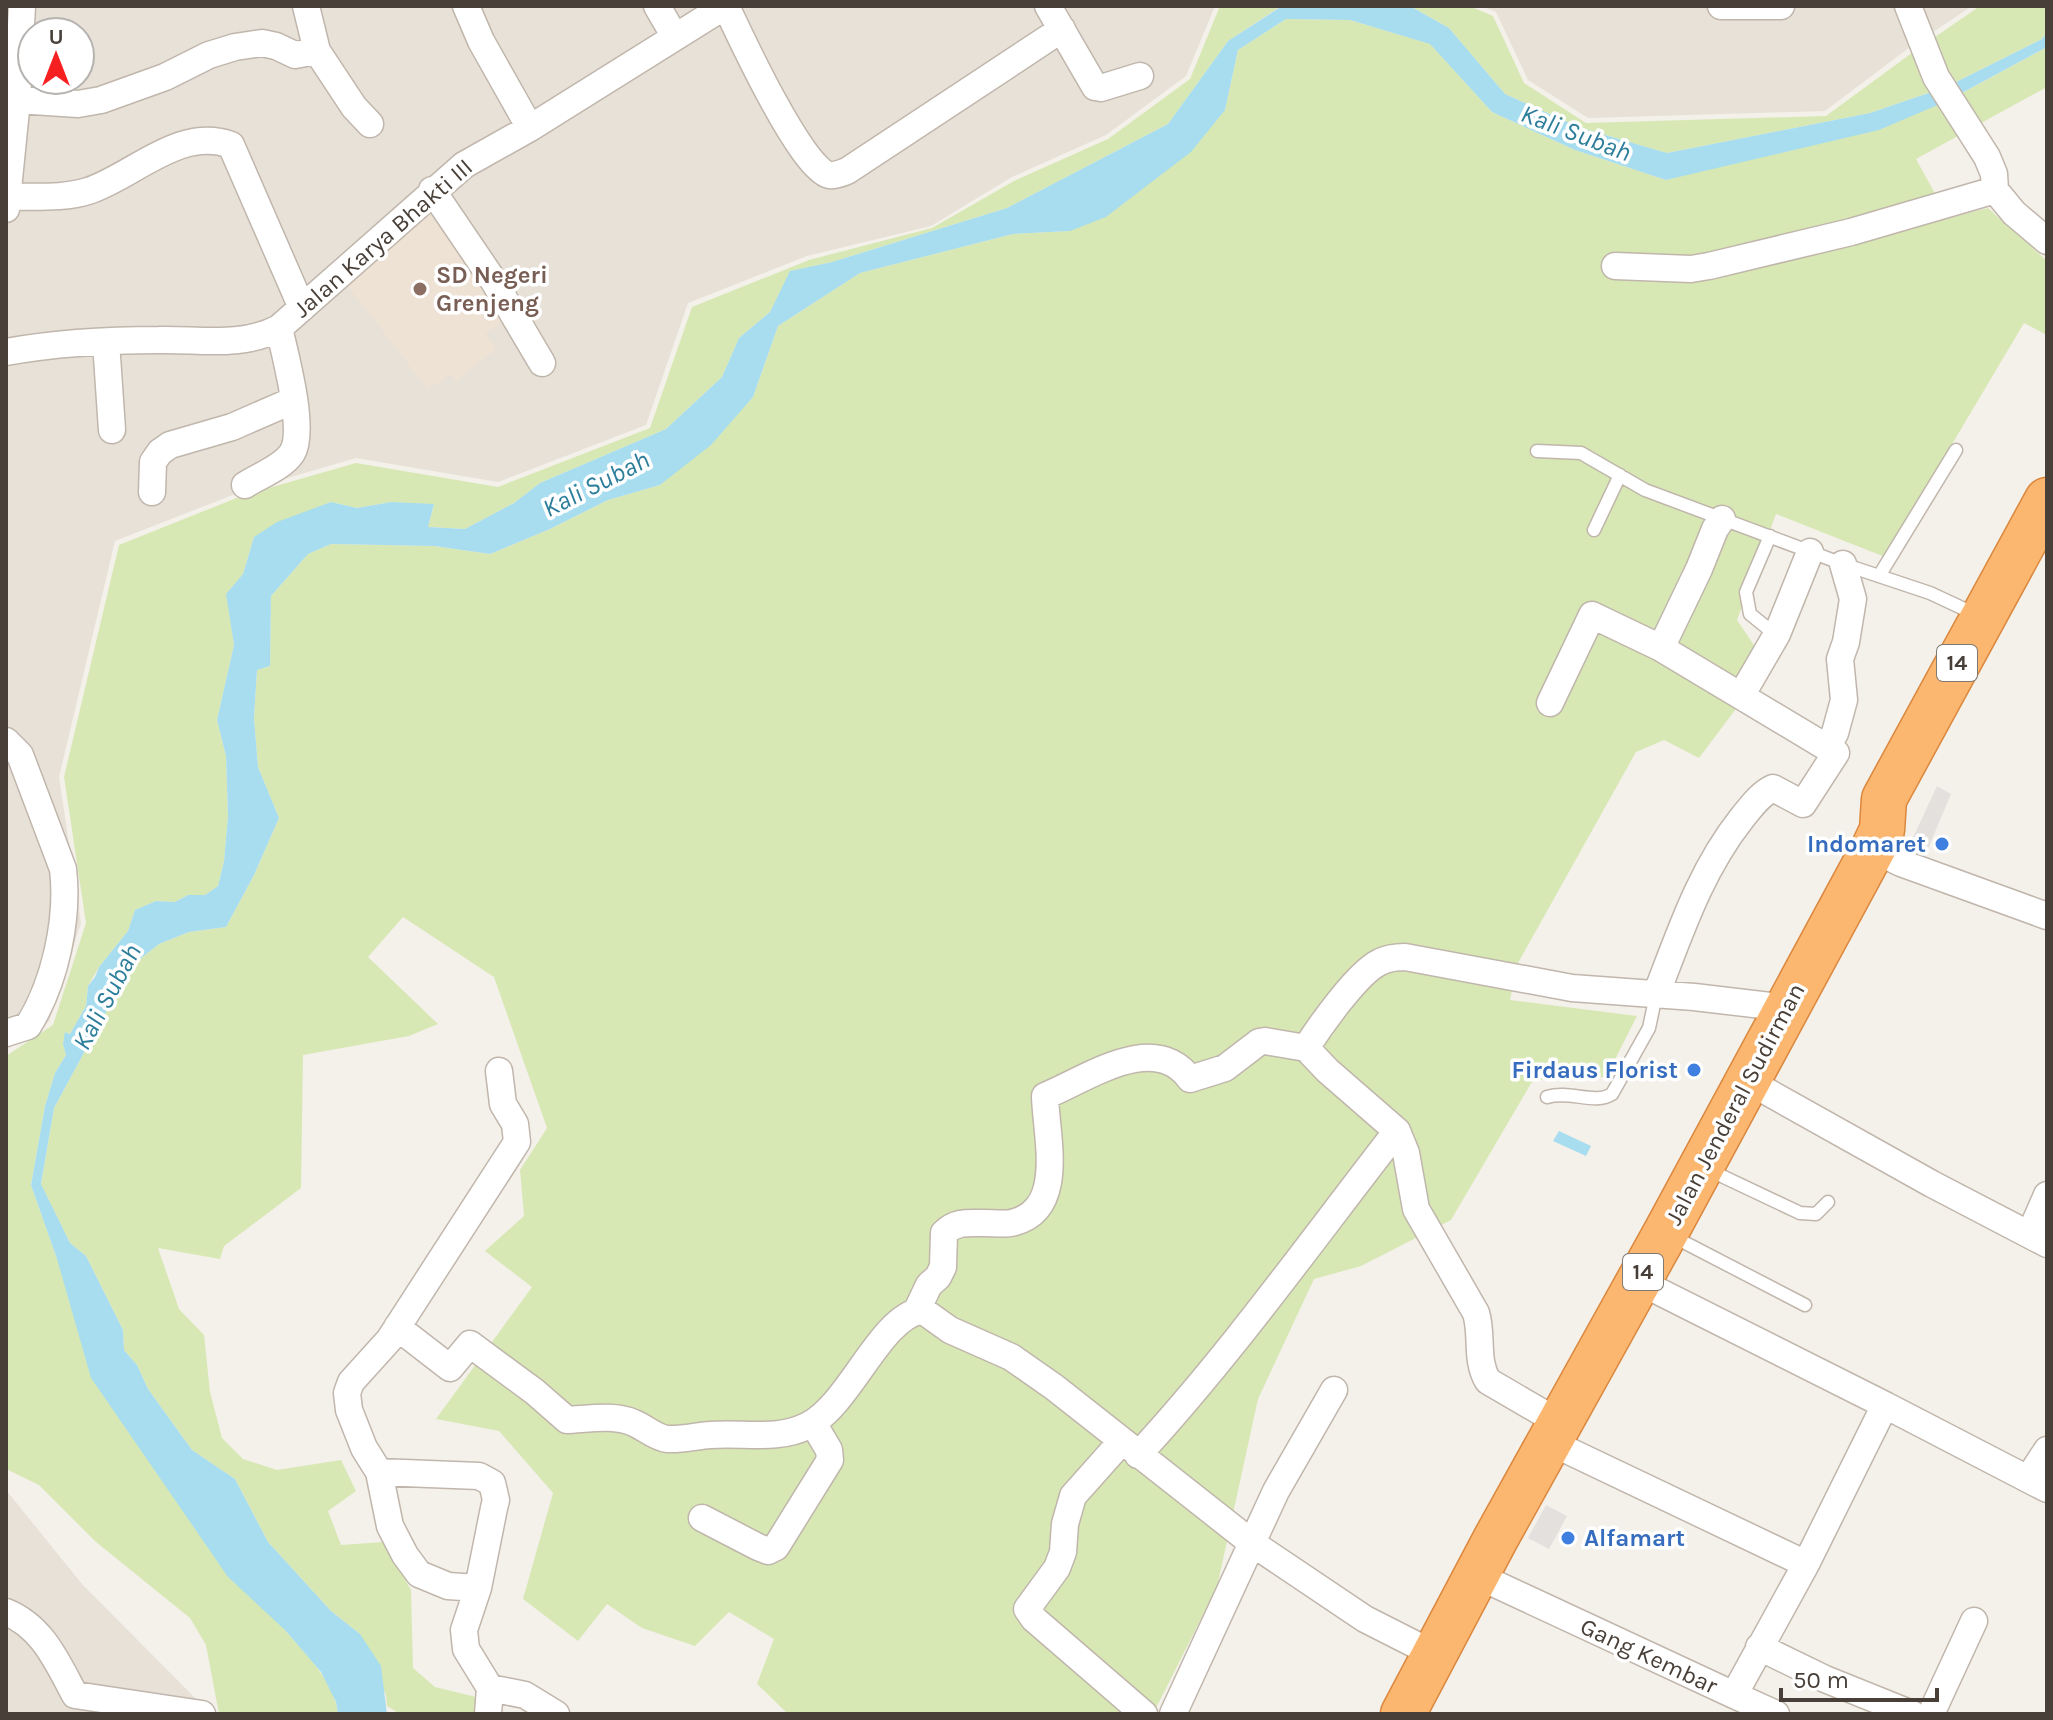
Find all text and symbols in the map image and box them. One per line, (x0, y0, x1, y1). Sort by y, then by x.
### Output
north arrow (16, 16, 96, 96)
text: U (48, 24, 64, 50)
water label: Kali Subah (1516, 98, 1636, 168)
street label: Jalan Karya Bhakti III (288, 153, 478, 323)
place label: SD Negeri Grenjeng (436, 261, 548, 317)
marker: SD Negeri Grenjeng (411, 280, 429, 298)
water label: Kali Subah (537, 444, 655, 524)
road number: 14 (1937, 645, 1977, 681)
place label: Indomaret (1807, 830, 1926, 858)
marker: Indomaret (1933, 835, 1951, 853)
water label: Kali Subah (66, 939, 148, 1055)
street label: Jalan Jenderal Sudirman (1659, 978, 1811, 1230)
place label: Firdaus Florist (1512, 1056, 1678, 1084)
marker: Firdaus Florist (1685, 1061, 1703, 1079)
road number: 14 (1623, 1254, 1663, 1290)
place label: Alfamart (1584, 1524, 1685, 1552)
marker: Alfamart (1559, 1529, 1577, 1547)
street label: Gang Kembar (1576, 1612, 1722, 1700)
scale bar (1781, 1652, 1937, 1702)
text: 50 m (1793, 1666, 1849, 1694)

